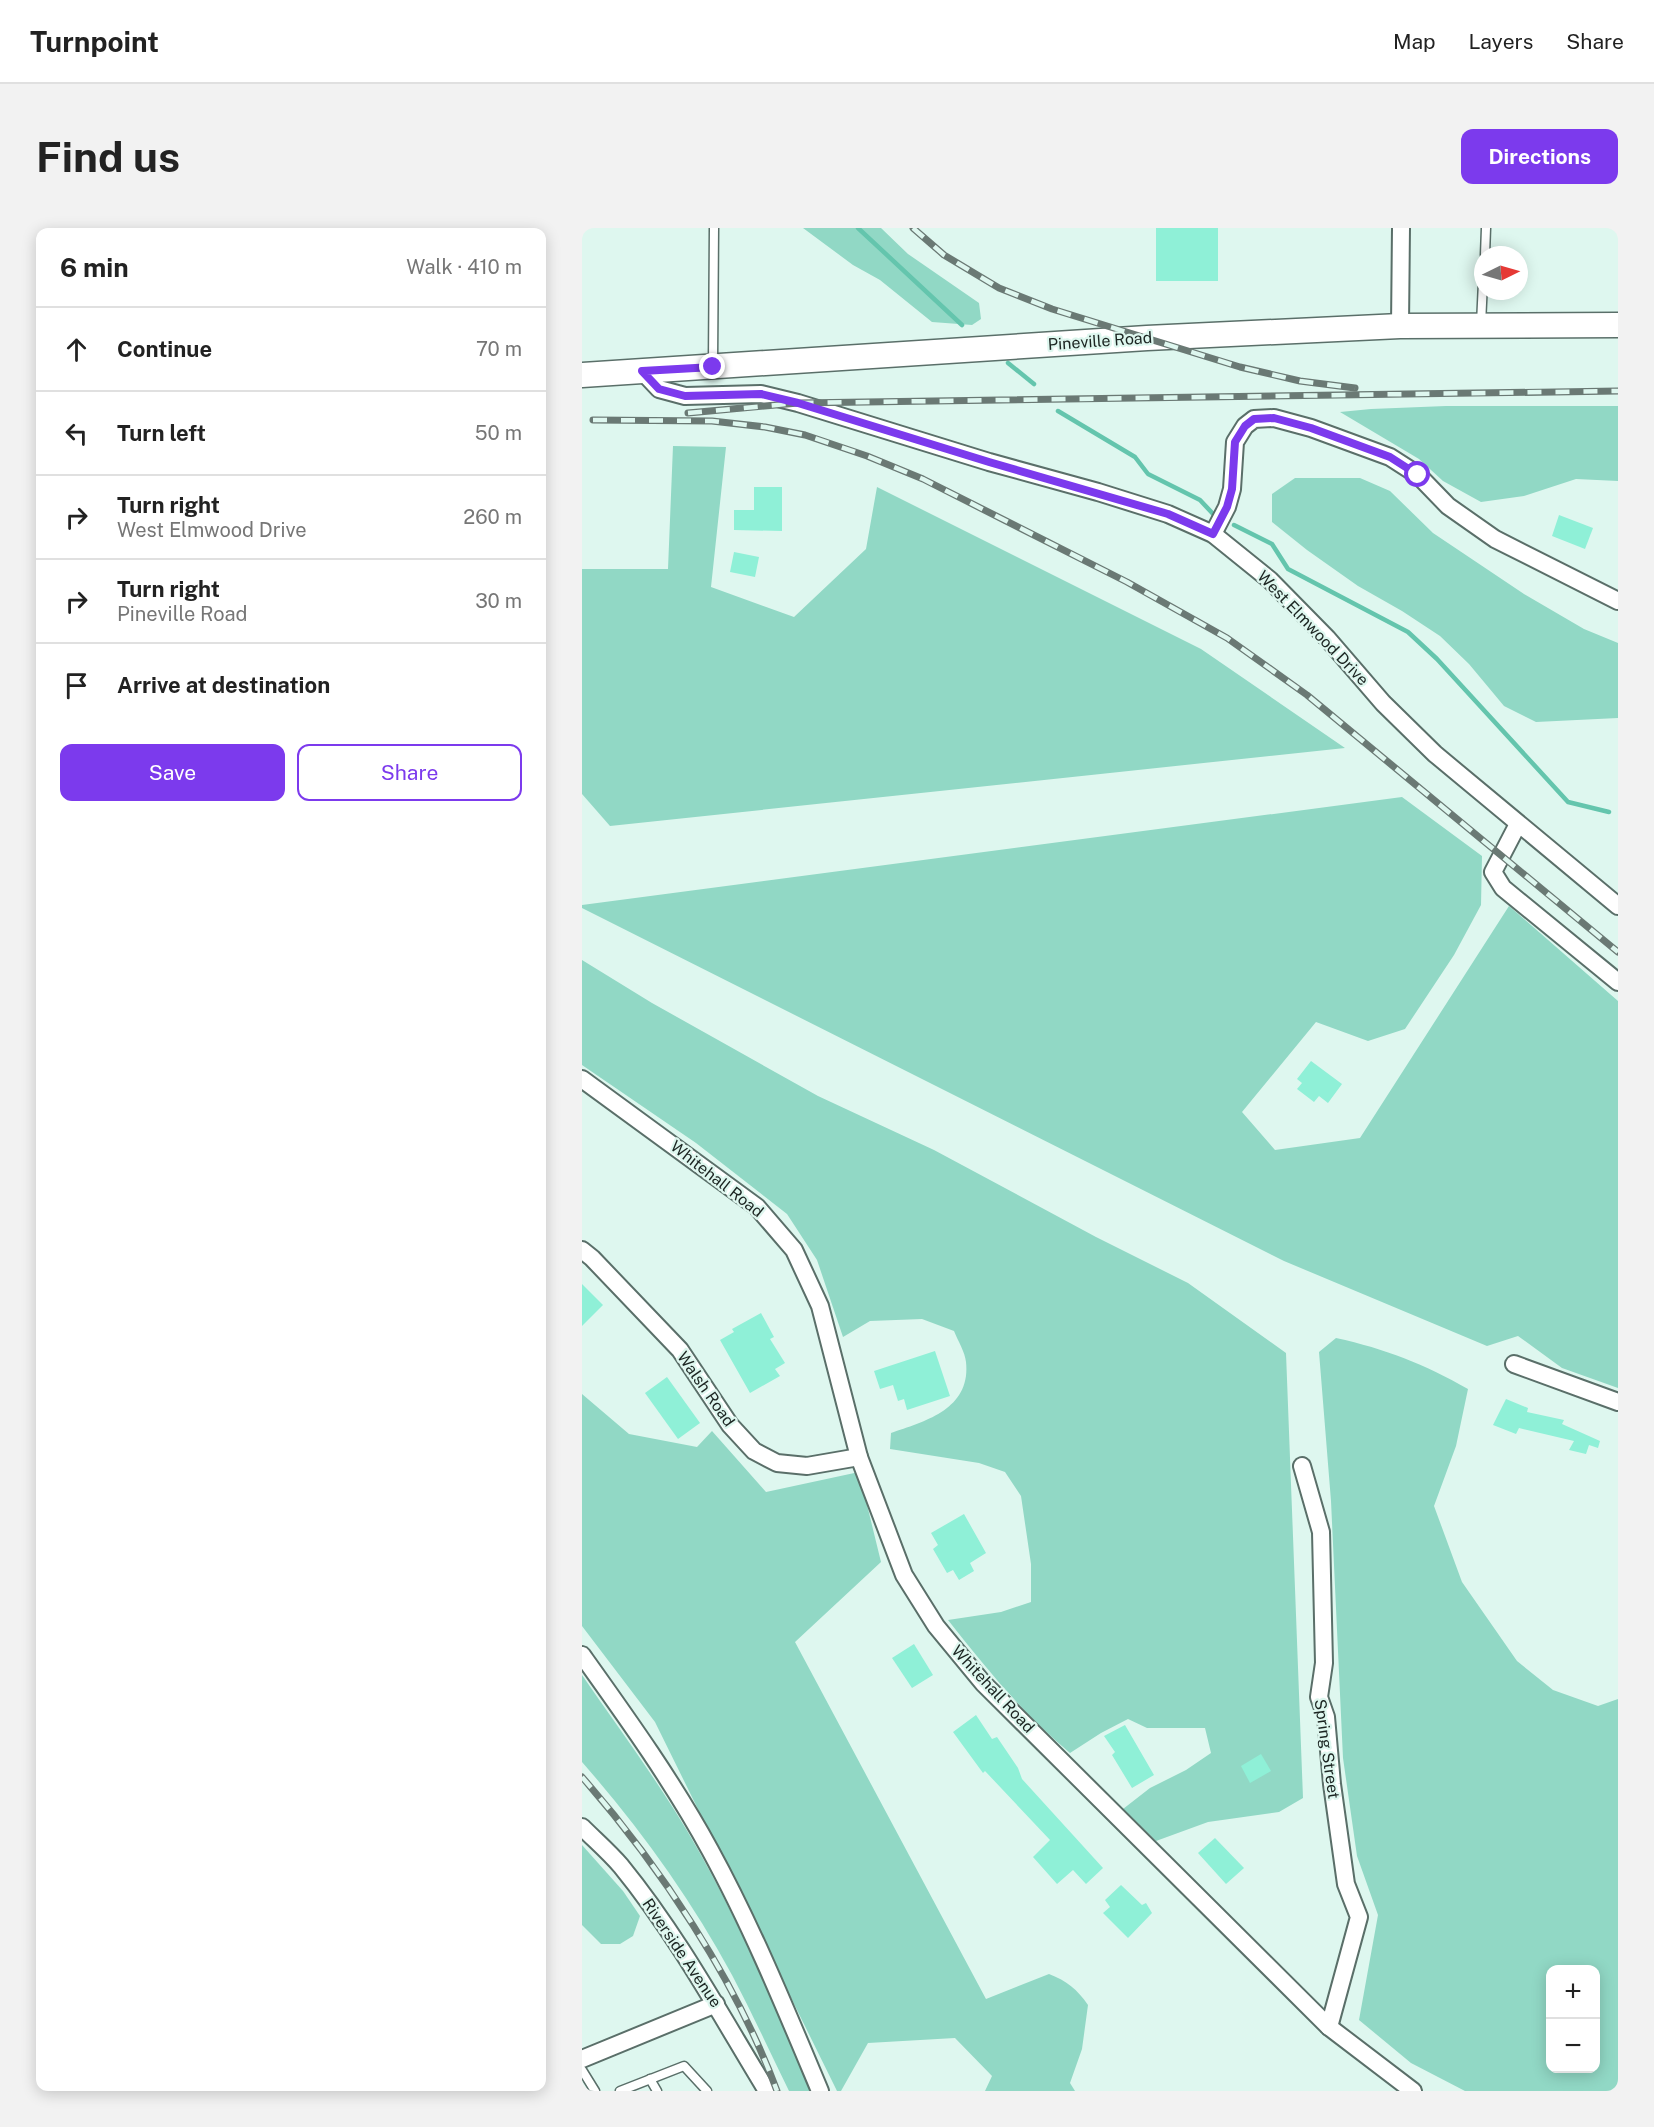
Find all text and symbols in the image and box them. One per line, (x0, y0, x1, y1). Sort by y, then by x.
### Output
text: Turnpoint (30, 25, 159, 58)
text: Map (1393, 29, 1436, 54)
text: Layers (1469, 29, 1533, 54)
text: Share (1566, 29, 1624, 54)
button: Directions (1461, 129, 1618, 184)
text: Find us (36, 132, 180, 181)
north arrow (1474, 246, 1528, 300)
text: 6 min (60, 252, 129, 283)
text: Walk · 410 m (406, 255, 522, 279)
street label: Pineville Road (1047, 328, 1153, 354)
icon: ahead (60, 333, 93, 366)
text: Continue (117, 336, 212, 362)
text: 70 m (476, 337, 522, 361)
route end (699, 353, 725, 379)
icon: left (60, 417, 93, 450)
text: Turn left (117, 420, 206, 446)
text: 50 m (475, 421, 522, 445)
route start (1404, 461, 1430, 487)
text: Turn right (117, 492, 220, 518)
icon: right (60, 501, 93, 534)
text: 260 m (463, 505, 522, 529)
text: West Elmwood Drive (117, 518, 307, 542)
street label: West Elmwood Drive (1253, 567, 1373, 689)
text: Turn right (117, 576, 220, 602)
icon: right (60, 585, 93, 618)
text: 30 m (475, 589, 522, 613)
text: Pineville Road (117, 602, 247, 626)
icon: arrive (60, 669, 93, 702)
text: Arrive at destination (117, 672, 330, 698)
button: Save (60, 744, 285, 801)
button: Share (297, 744, 522, 801)
street label: Whitehall Road (667, 1137, 767, 1221)
street label: Walsh Road (673, 1348, 739, 1430)
street label: Whitehall Road (948, 1641, 1038, 1737)
street label: Spring Street (1311, 1698, 1343, 1800)
street label: Riverside Avenue (639, 1895, 725, 2011)
map controls (1546, 1965, 1600, 2073)
button: + (1546, 1965, 1600, 2019)
button: − (1546, 2019, 1600, 2073)

